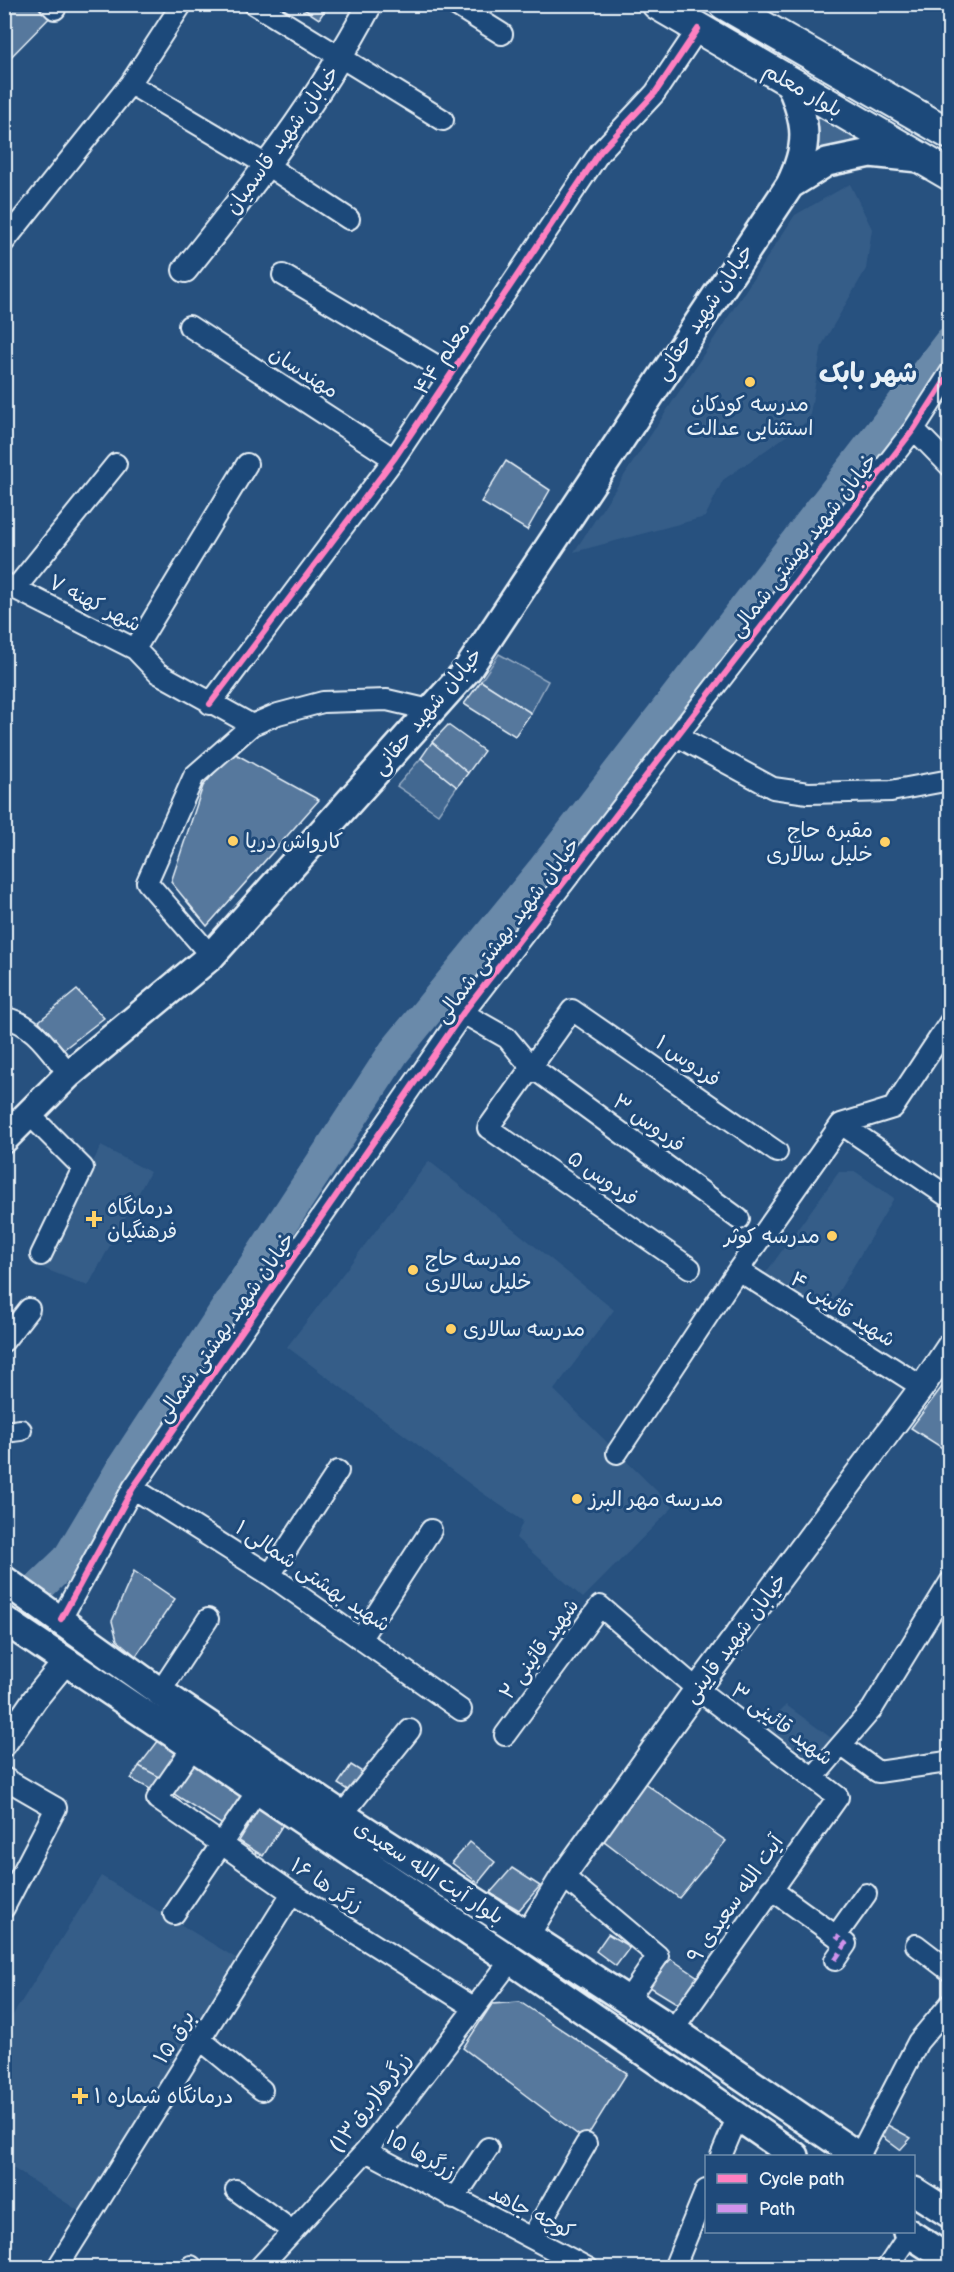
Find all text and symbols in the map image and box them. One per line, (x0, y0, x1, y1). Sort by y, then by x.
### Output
street label: بلوار معلم (757, 58, 847, 126)
street label: خیابان شهید قاسمیان (220, 61, 345, 220)
street label: خیابان شهید حقانی (650, 240, 760, 386)
street label: معلم ۴۴ (409, 317, 479, 401)
street label: مهندسان (264, 341, 343, 404)
district label: شهر بابک (819, 358, 917, 390)
marker: مدرسه کودکان استثنایی عدالت (743, 375, 757, 389)
place label: مدرسه کودکان استثنایی عدالت (687, 392, 813, 442)
street label: خیابان شهید بهشتی شمالی (724, 448, 884, 643)
street label: شهر کهنه ۷ (44, 569, 145, 637)
street label: خیابان شهید حقانی (367, 643, 489, 781)
place label: مقبره حاج خلیل سالاری (766, 818, 873, 867)
place label: کارواش دریا (245, 829, 343, 854)
street label: خیابان شهید بهشتی شمالی (429, 832, 586, 1029)
marker: کارواش دریا (226, 834, 240, 848)
marker: مقبره حاج خلیل سالاری (878, 835, 892, 849)
street label: فردوس ۱ (650, 1030, 725, 1093)
street label: فردوس ۳ (608, 1089, 690, 1158)
street label: فردوس ۵ (563, 1145, 643, 1212)
place label: درمانگاه فرهنگیان (107, 1195, 177, 1244)
marker: درمانگاه فرهنگیان (85, 1210, 103, 1228)
place label: مدرسه کوثر (722, 1224, 820, 1249)
street label: خیابان شهید بهشتی شمالی (150, 1227, 301, 1428)
marker: مدرسه کوثر (825, 1229, 839, 1243)
place label: مدرسه حاج خلیل سالاری (425, 1246, 532, 1295)
marker: مدرسه حاج خلیل سالاری (406, 1263, 420, 1277)
street label: شهید قائینی ۴ (785, 1266, 900, 1353)
place label: مدرسه سالاری (463, 1317, 585, 1342)
marker: مدرسه سالاری (444, 1322, 458, 1336)
place label: مدرسه مهر البرز (587, 1487, 723, 1512)
marker: مدرسه مهر البرز (570, 1492, 584, 1506)
street label: شهید بهشتی شمالی ۱ (230, 1515, 395, 1638)
street label: خیابان شهید قایینی (678, 1568, 793, 1709)
street label: شهید قائینی ۲ (494, 1594, 585, 1705)
street label: شهید قائینی ۳ (725, 1678, 838, 1772)
street label: بلوار آیت الله سعیدی (349, 1815, 508, 1930)
street label: آیت الله سعیدی ۹ (682, 1830, 789, 1968)
street label: زرگر ها ۱۶ (286, 1853, 368, 1918)
street label: برق ۱۵ (148, 2006, 200, 2068)
street label: زرگرها(برق۱۳) (324, 2048, 417, 2157)
place label: درمانگاه شماره ۱ (94, 2084, 233, 2109)
marker: درمانگاه شماره ۱ (71, 2087, 89, 2105)
street label: زرگرها ۱۵ (381, 2125, 460, 2184)
legend (705, 2155, 915, 2233)
text: Cycle path (759, 2169, 845, 2190)
street label: کوچه جاهد (485, 2180, 579, 2245)
text: Path (759, 2199, 795, 2220)

